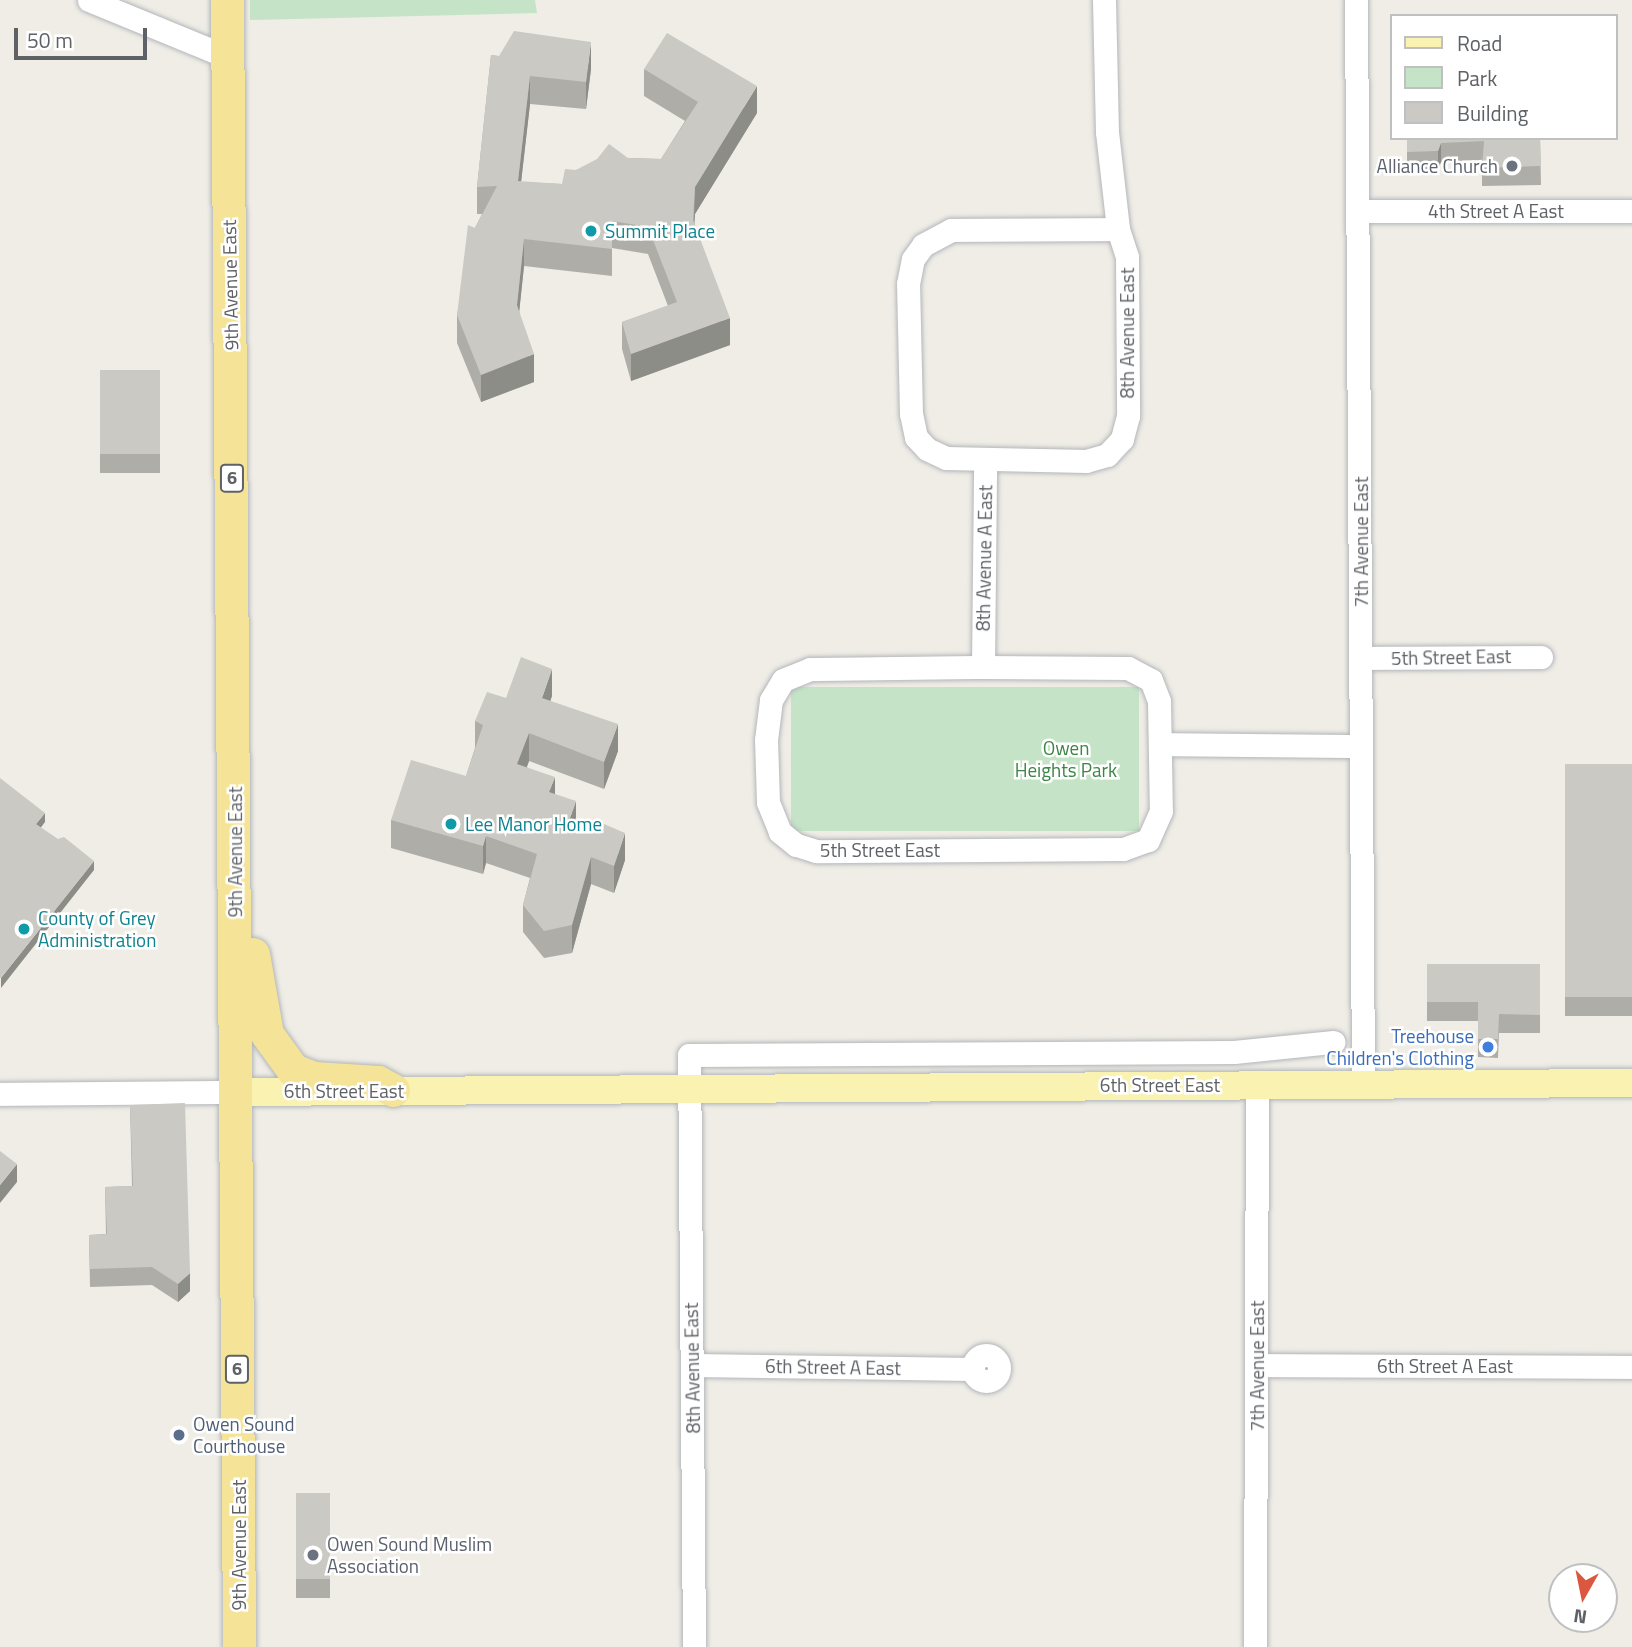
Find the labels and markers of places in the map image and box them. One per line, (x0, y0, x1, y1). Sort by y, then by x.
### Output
place label: Alliance Church (1377, 155, 1498, 177)
marker: Alliance Church (1504, 158, 1520, 174)
place label: Summit Place (605, 220, 715, 242)
marker: Summit Place (583, 223, 599, 239)
place label: Lee Manor Home (465, 813, 602, 835)
marker: Lee Manor Home (443, 816, 459, 832)
place label: County of Grey Administration (38, 907, 156, 951)
marker: County of Grey Administration (16, 921, 32, 937)
place label: Treehouse Children's Clothing (1326, 1025, 1474, 1069)
marker: Treehouse Children's Clothing (1480, 1039, 1496, 1055)
place label: Owen Sound Courthouse (193, 1413, 295, 1457)
marker: Owen Sound Courthouse (171, 1427, 187, 1443)
place label: Owen Sound Muslim Association (327, 1533, 492, 1577)
marker: Owen Sound Muslim Association (305, 1547, 321, 1563)

